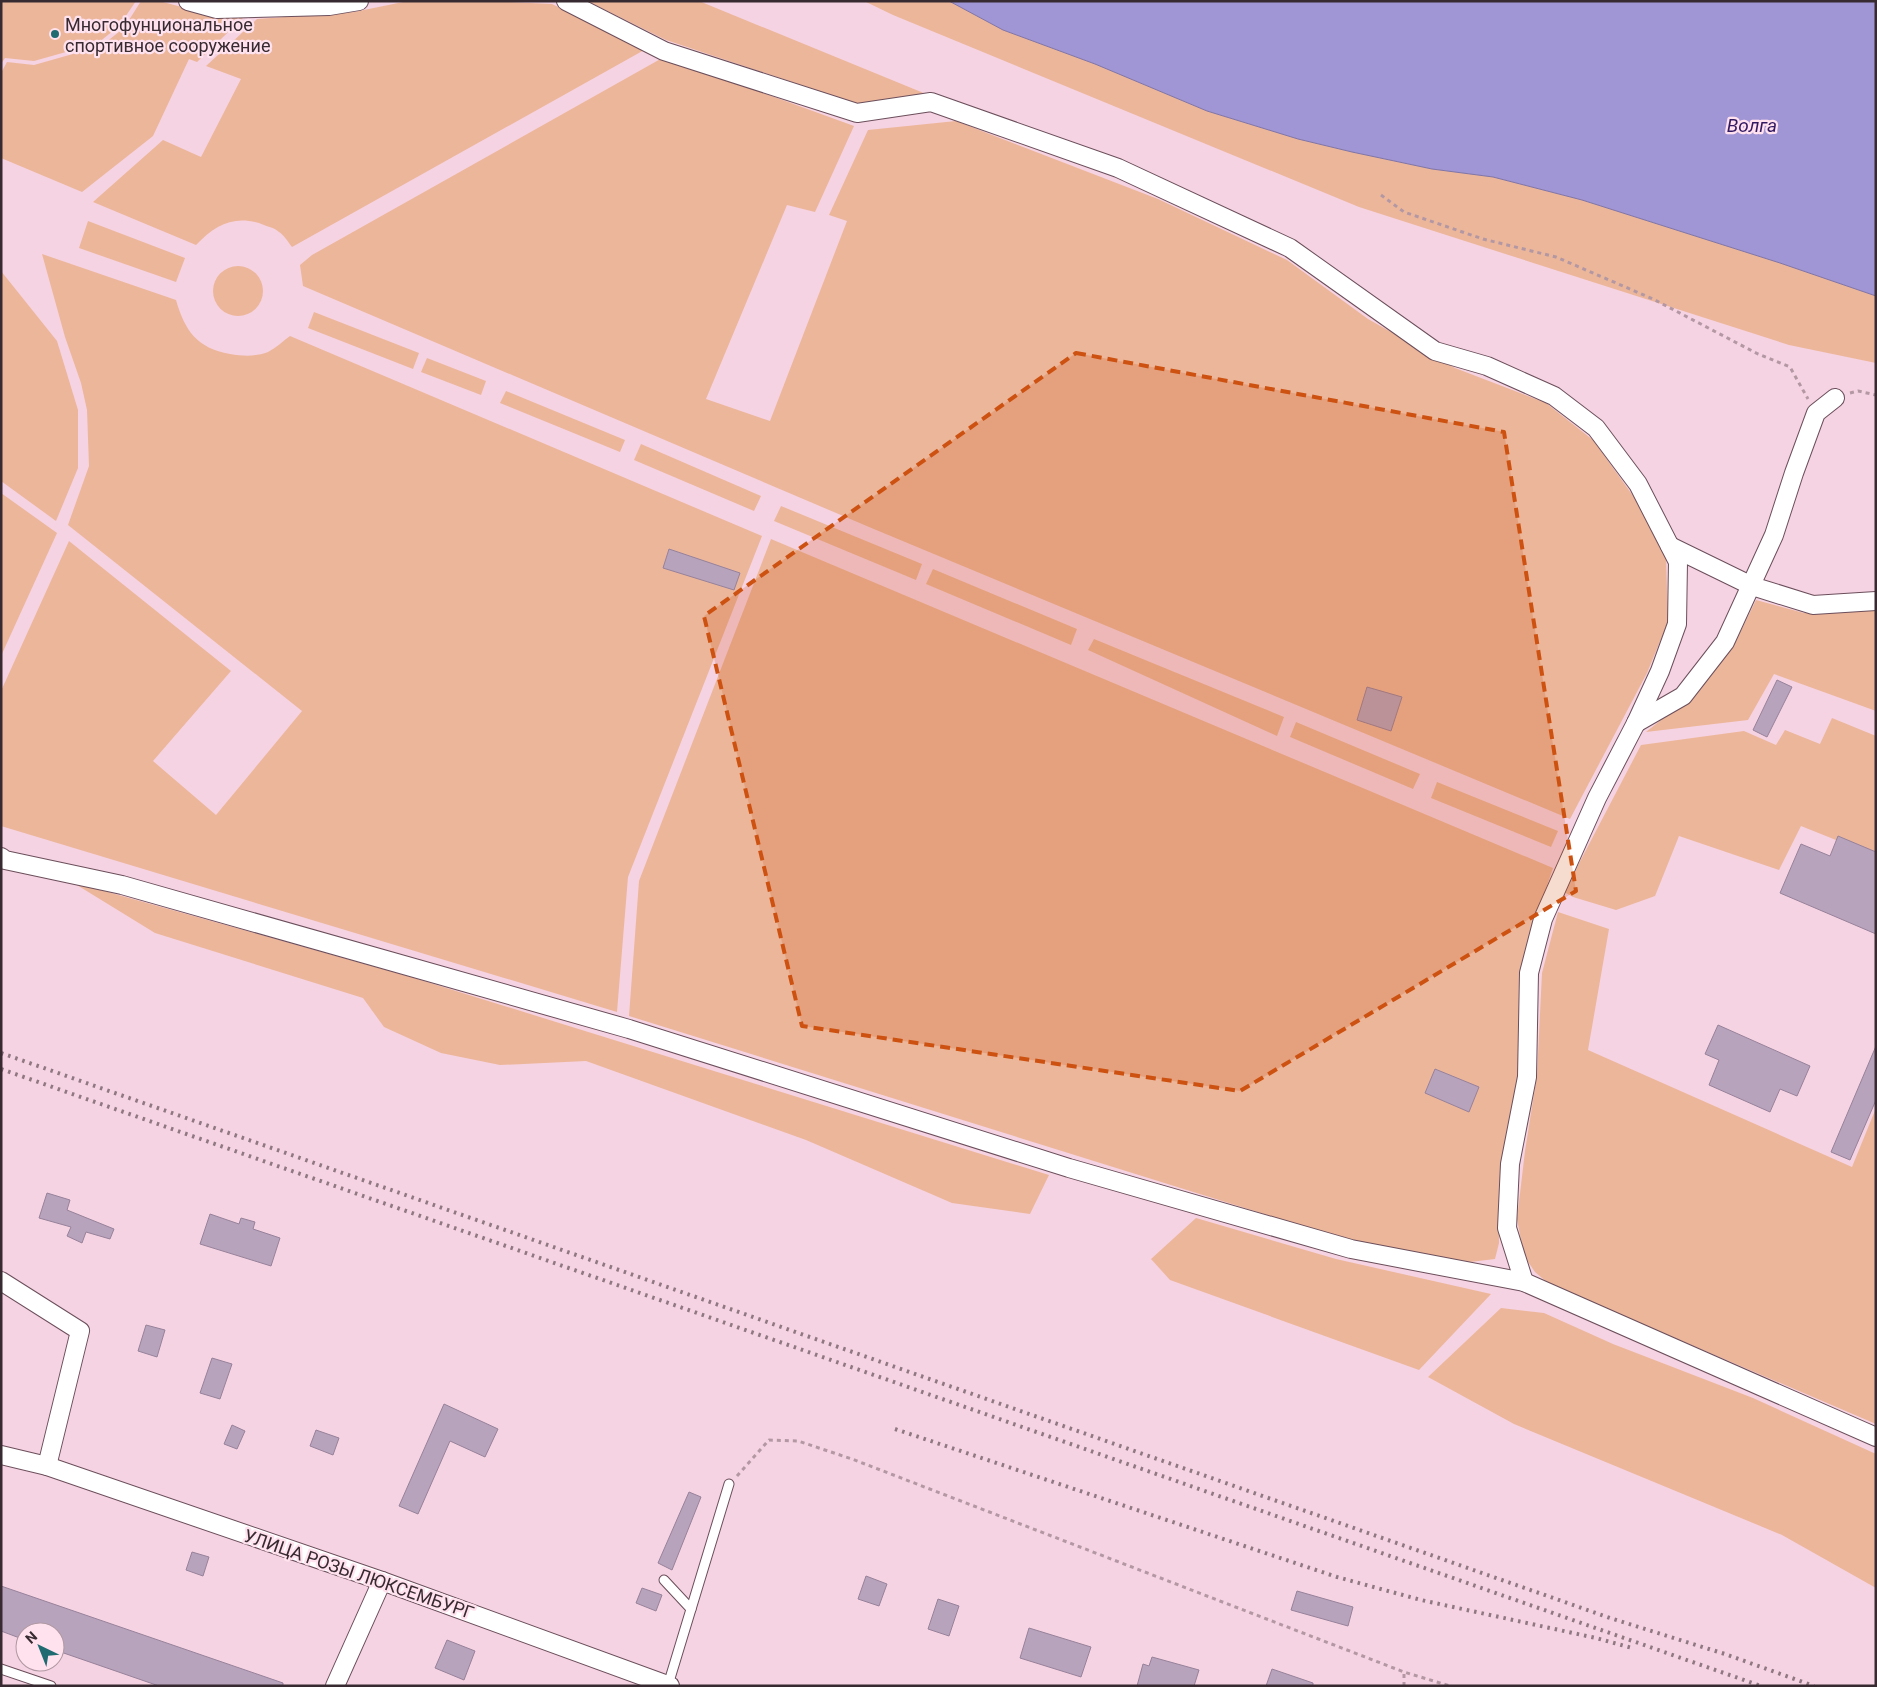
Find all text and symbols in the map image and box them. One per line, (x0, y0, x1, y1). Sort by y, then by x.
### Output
place label: Многофунциональное спортивное сооружение (65, 14, 270, 56)
marker: Многофунциональное спортивное сооружение (49, 28, 61, 40)
water label: Волга (1727, 114, 1777, 137)
street label: УЛИЦА РОЗЫ ЛЮКСЕМБУРГ (241, 1525, 477, 1623)
north arrow (15, 1622, 65, 1672)
text: N (22, 1628, 40, 1647)

